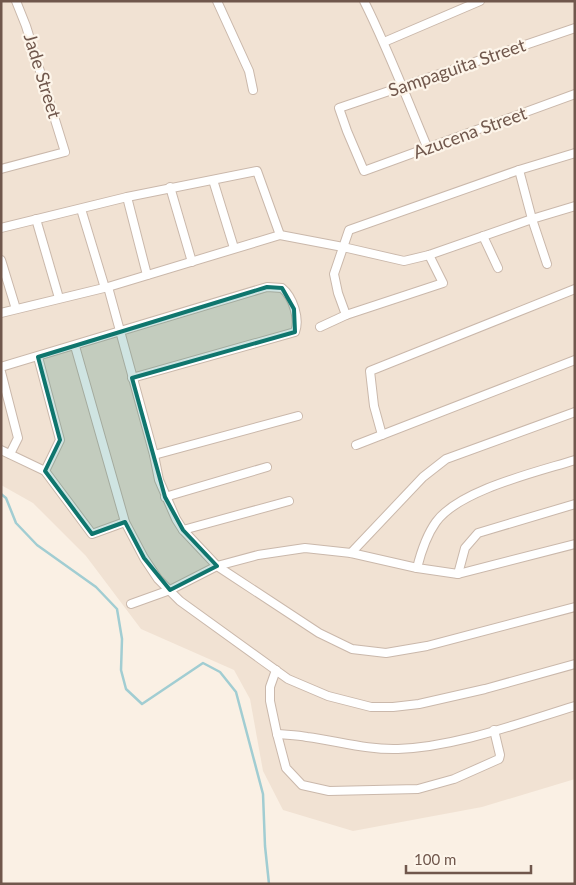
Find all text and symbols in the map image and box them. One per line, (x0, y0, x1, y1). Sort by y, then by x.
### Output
street label: Jade Street (20, 31, 66, 121)
street label: Sampaguita Street (385, 33, 529, 101)
street label: Azucena Street (410, 101, 530, 163)
scale bar (406, 842, 531, 874)
text: 100 m (414, 850, 456, 868)

